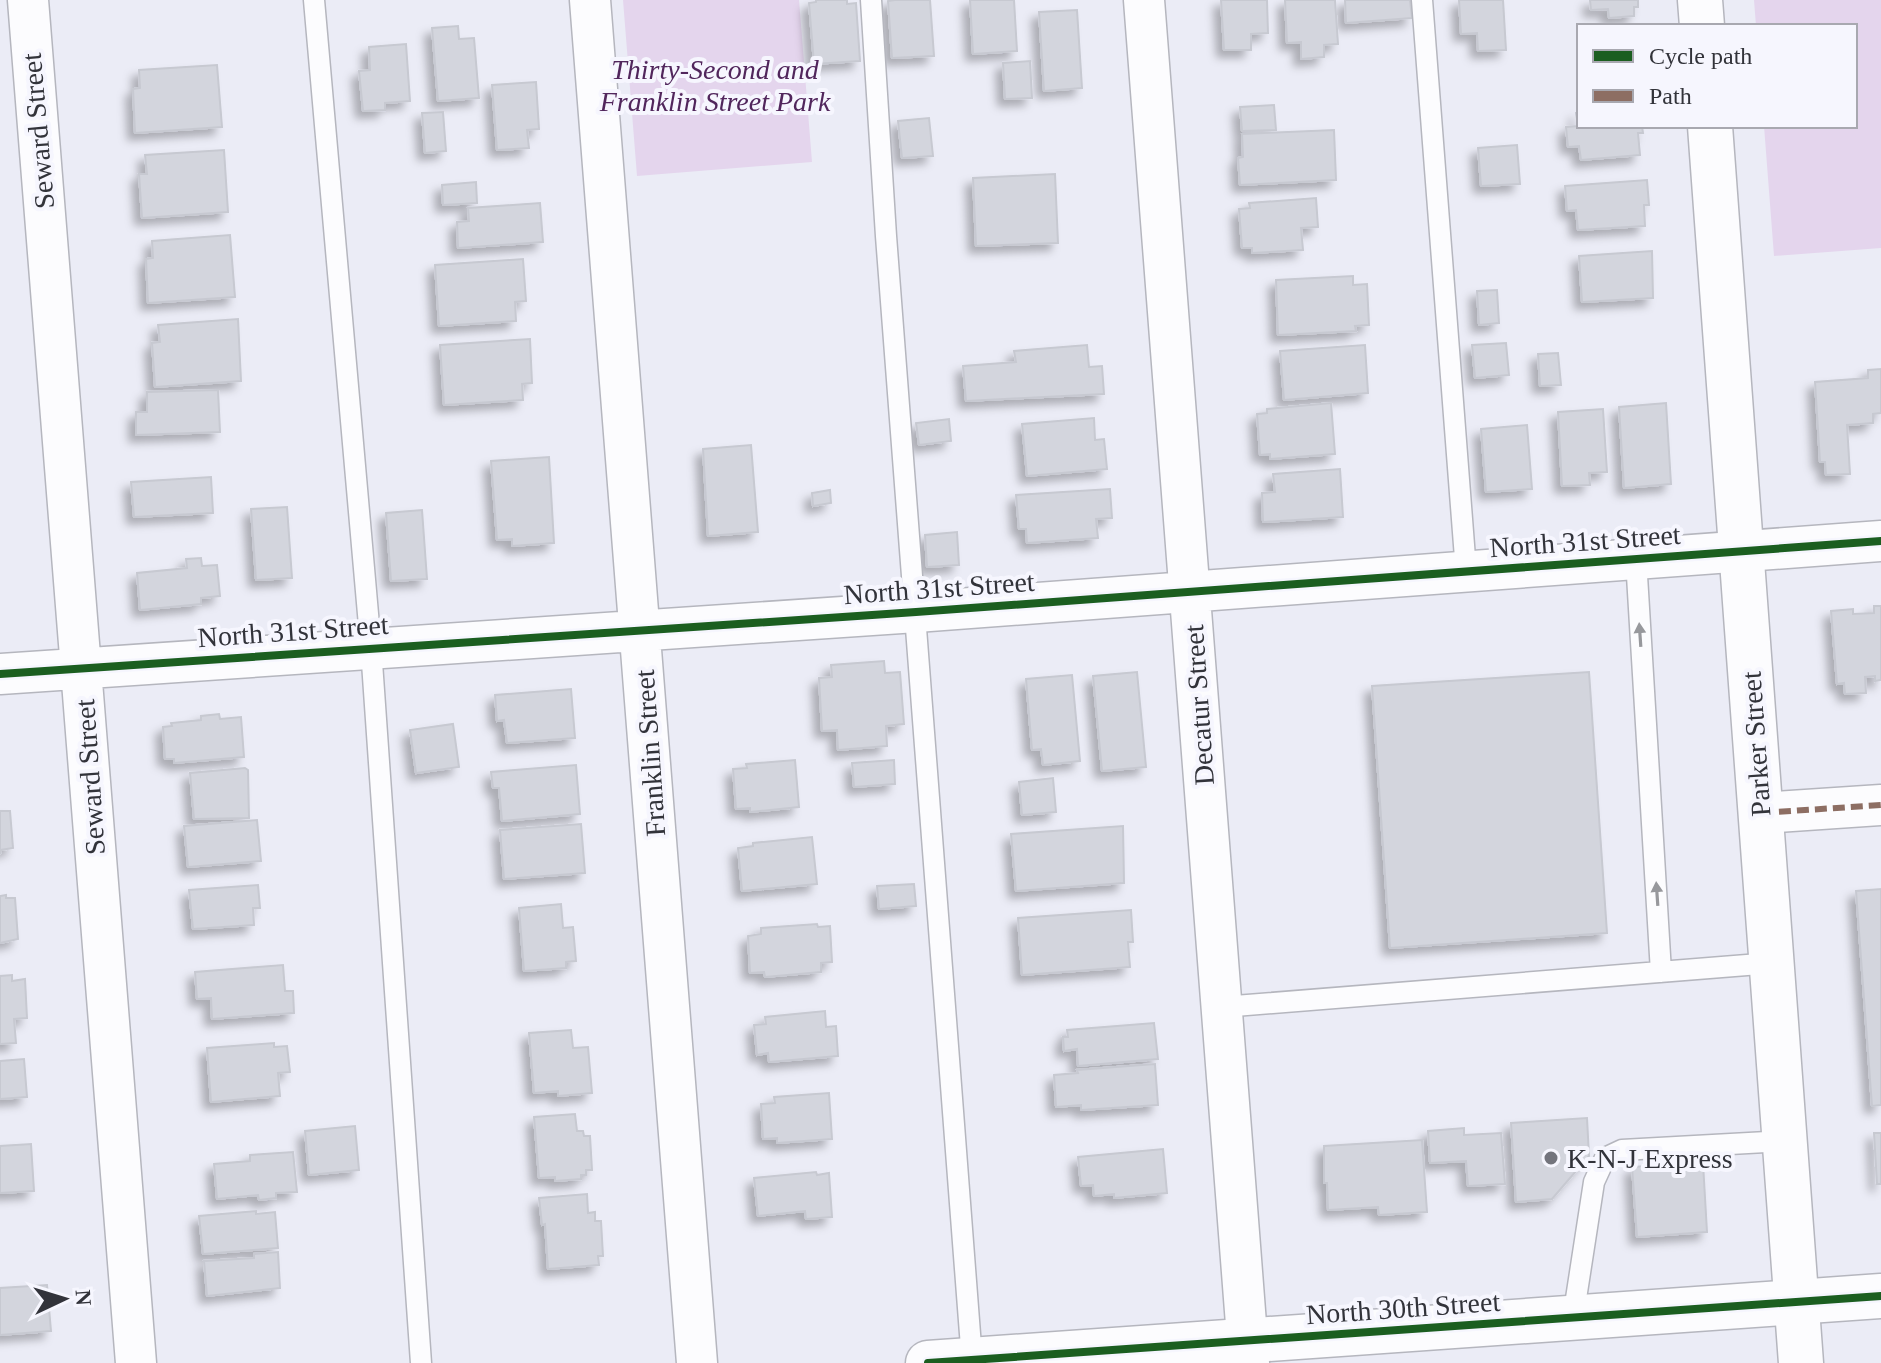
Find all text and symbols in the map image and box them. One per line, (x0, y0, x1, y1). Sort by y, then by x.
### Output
legend (1577, 24, 1857, 128)
text: Cycle path (1649, 43, 1752, 69)
street label: Seward Street (16, 52, 60, 210)
park label: Thirty-Second and Franklin Street Park (599, 54, 831, 117)
text: Path (1649, 83, 1692, 109)
street label: North 31st Street (1488, 519, 1682, 563)
street label: North 31st Street (842, 566, 1036, 610)
street label: North 31st Street (196, 609, 390, 653)
one-way arrow (1633, 622, 1646, 647)
street label: Decatur Street (1178, 623, 1220, 786)
street label: Franklin Street (629, 668, 671, 837)
street label: Parker Street (1735, 670, 1777, 818)
street label: Seward Street (69, 698, 111, 856)
one-way arrow (1650, 881, 1663, 907)
place label: K-N-J Express (1567, 1143, 1733, 1174)
marker: K-N-J Express (1542, 1149, 1560, 1167)
north arrow (24, 1259, 104, 1339)
street label: North 30th Street (1305, 1286, 1501, 1330)
text: N (70, 1289, 96, 1307)

